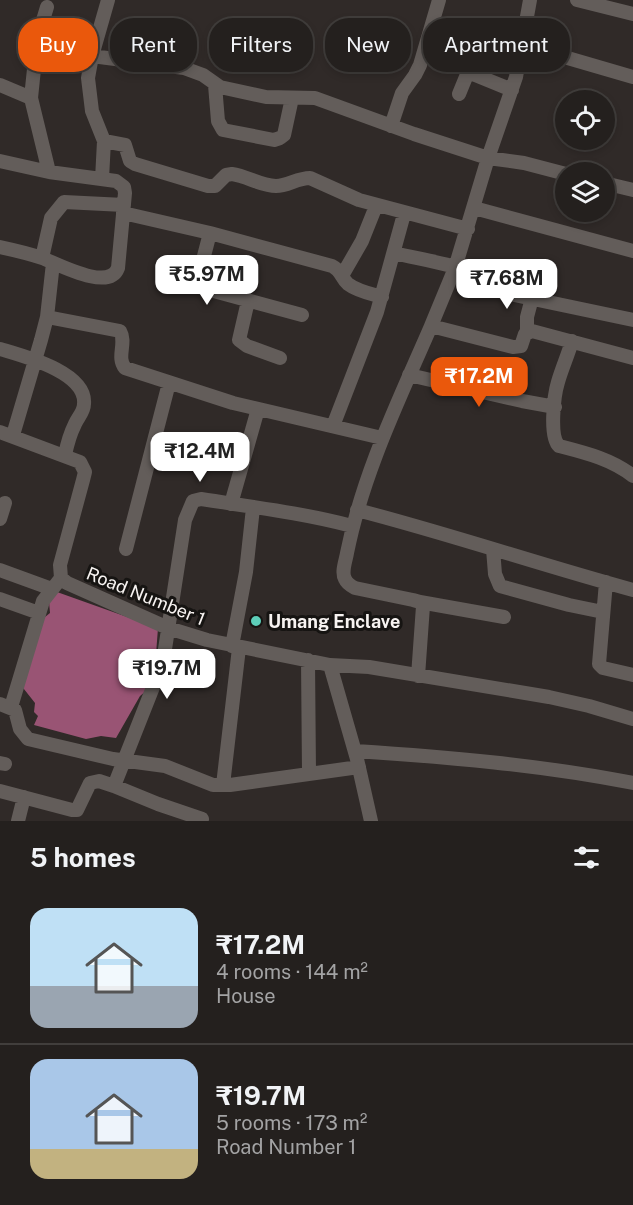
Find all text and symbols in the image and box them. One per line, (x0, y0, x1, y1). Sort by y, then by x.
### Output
chip: Buy (18, 18, 98, 72)
chip: Rent (110, 18, 197, 72)
chip: Filters (209, 18, 313, 72)
chip: New (325, 18, 411, 72)
chip: Apartment (423, 18, 570, 72)
map controls (555, 90, 615, 222)
button: locate (555, 90, 615, 150)
button: layers (555, 162, 615, 222)
pin: ₹5.97M (158, 255, 256, 306)
pin: ₹7.68M (458, 259, 556, 310)
text: ₹5.97M (169, 262, 245, 286)
text: ₹7.68M (470, 266, 544, 290)
pin: ₹17.2M (430, 357, 528, 408)
text: ₹17.2M (445, 364, 513, 388)
pin: ₹12.4M (151, 432, 249, 483)
text: ₹12.4M (165, 439, 235, 463)
street label: Road Number 1 (83, 563, 209, 629)
place label: Umang Enclave (268, 611, 400, 632)
marker: Umang Enclave (249, 614, 263, 628)
pin: ₹19.7M (118, 649, 216, 700)
text: ₹19.7M (132, 656, 202, 680)
icon: filters (570, 841, 603, 874)
text: 5 homes (30, 842, 136, 873)
text: ₹17.2M (216, 929, 305, 960)
icon: home (78, 932, 150, 1004)
text: 4 rooms · 144 m² (216, 960, 368, 984)
text: House (216, 984, 276, 1008)
text: ₹19.7M (216, 1080, 306, 1111)
icon: home (78, 1083, 150, 1155)
text: 5 rooms · 173 m² (216, 1111, 367, 1135)
text: Road Number 1 (216, 1135, 356, 1159)

